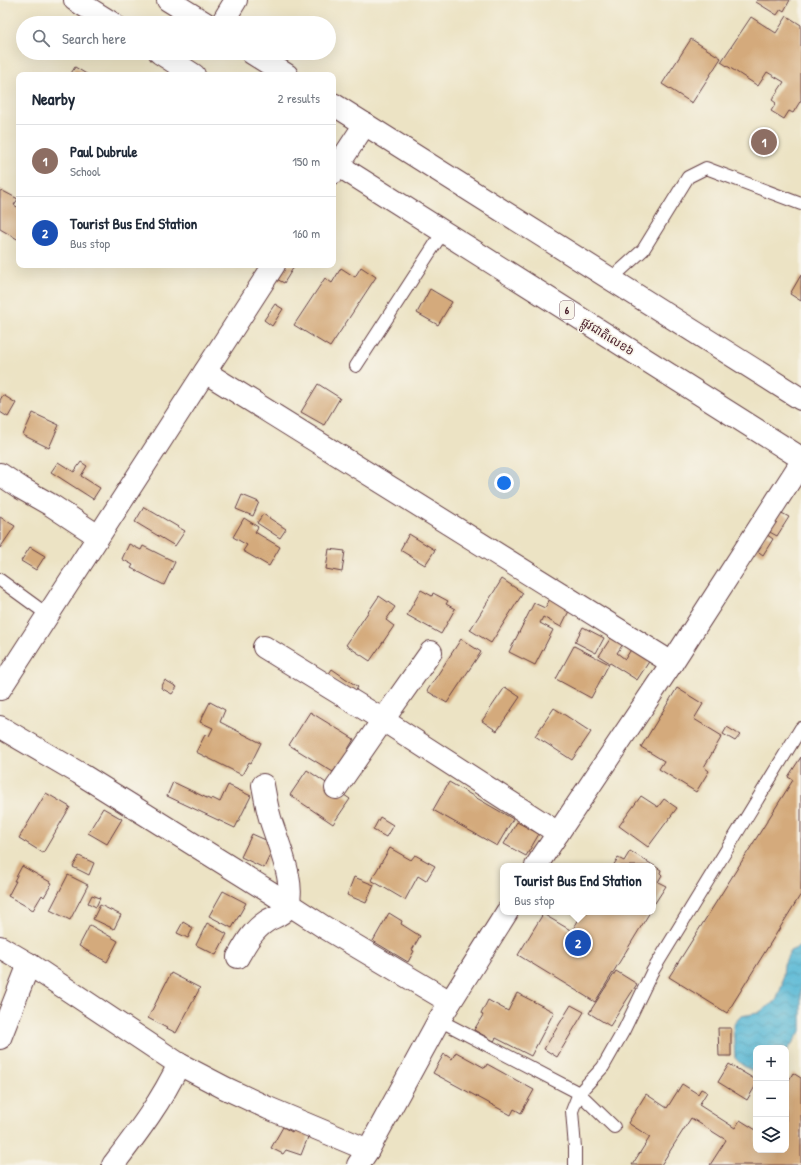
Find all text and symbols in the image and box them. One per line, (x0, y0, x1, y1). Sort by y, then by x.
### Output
search box (16, 16, 336, 60)
icon: search (30, 27, 52, 49)
text: Search here (62, 28, 126, 49)
text: Nearby (32, 87, 75, 110)
text: 2 results (278, 89, 320, 107)
pin: 1 (751, 127, 777, 157)
text: Paul Dubrule (70, 141, 138, 162)
text: 1 (43, 152, 47, 170)
text: 150 m (292, 152, 320, 170)
text: School (70, 162, 100, 180)
text: Tourist Bus End Station (70, 213, 197, 234)
text: 2 (42, 224, 48, 242)
text: 160 m (292, 224, 320, 242)
text: Bus stop (70, 234, 110, 252)
road number: 6 (560, 301, 574, 319)
street label: ផ្លូវជាតិលេខ៦ (577, 313, 638, 361)
your location (494, 473, 514, 493)
popup (500, 863, 656, 915)
text: Tourist Bus End Station (514, 870, 642, 891)
text: Bus stop (514, 891, 554, 909)
pin: 2 (565, 928, 591, 958)
map controls (753, 1045, 789, 1153)
button: + (753, 1045, 789, 1081)
button: − (753, 1081, 789, 1117)
button: layers (753, 1117, 789, 1153)

